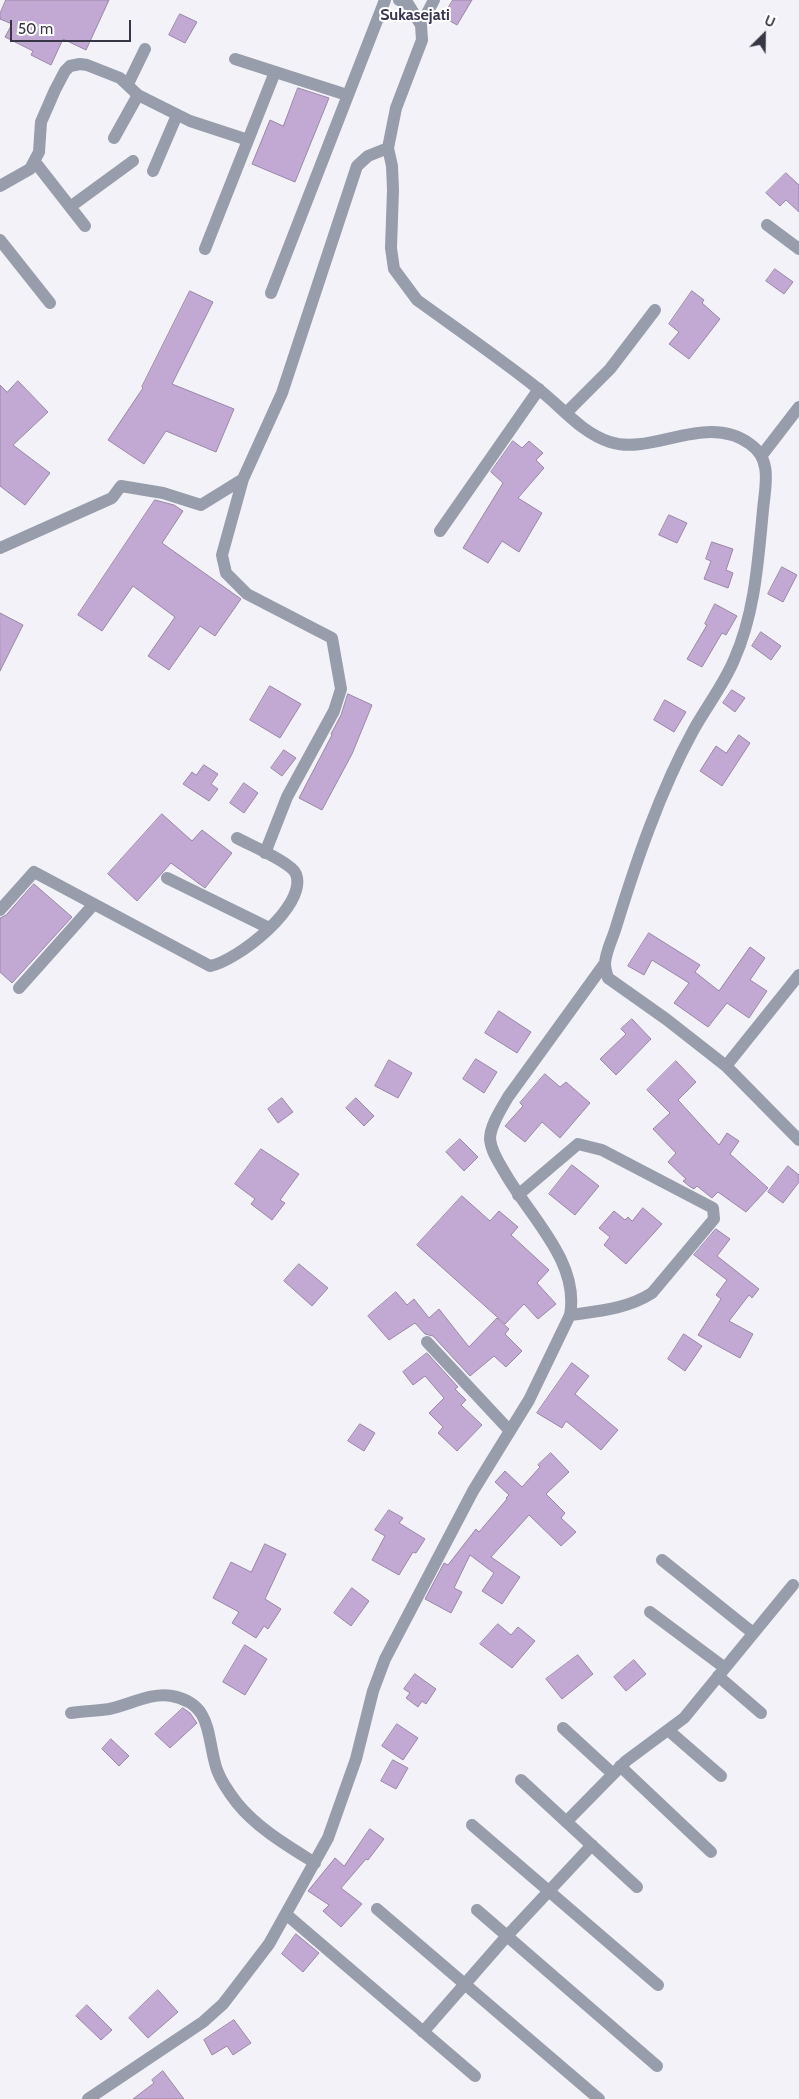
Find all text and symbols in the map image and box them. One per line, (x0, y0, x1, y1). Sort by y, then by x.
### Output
district label: Sukasejati (380, 5, 450, 25)
scale bar (12, 10, 134, 42)
north arrow (739, 10, 789, 60)
text: U (762, 11, 778, 31)
text: 50 m (18, 20, 53, 38)

